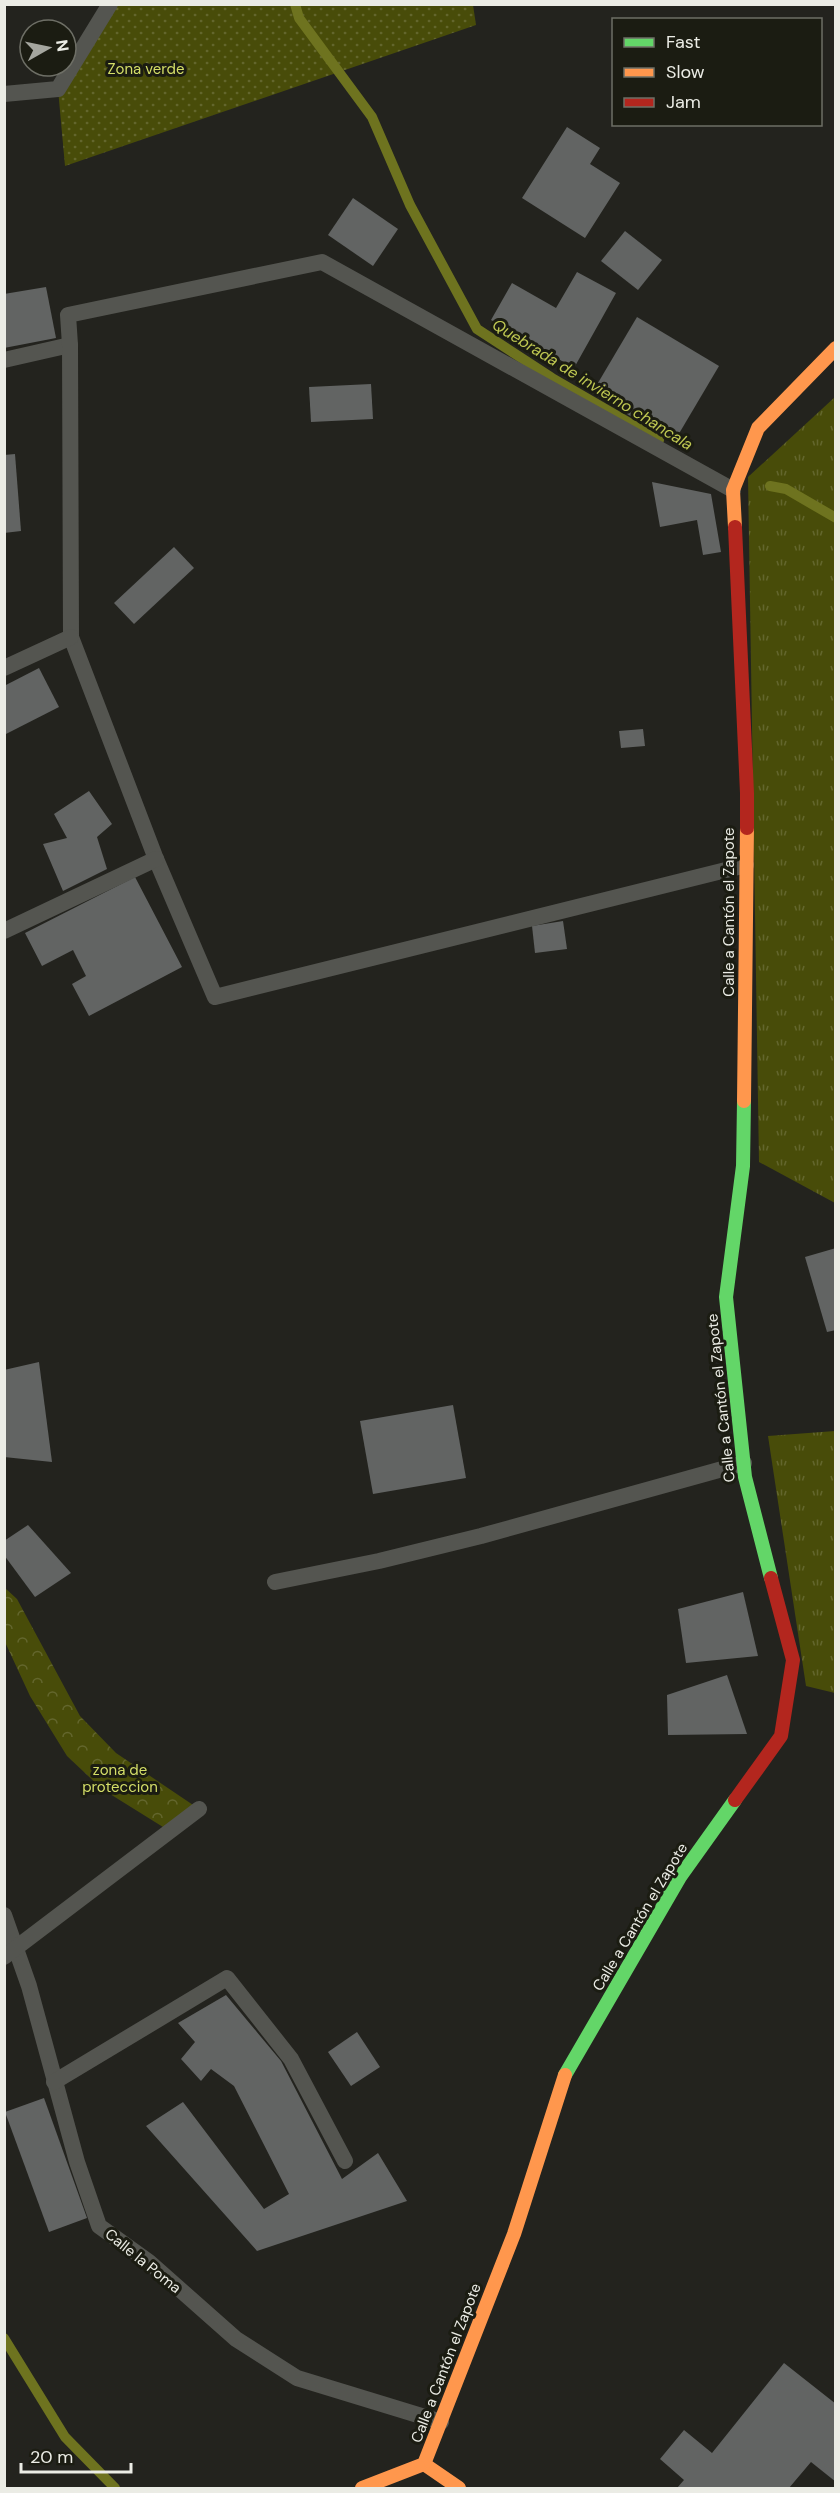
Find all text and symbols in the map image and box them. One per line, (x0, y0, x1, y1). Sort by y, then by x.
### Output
north arrow (18, 18, 78, 78)
legend (612, 18, 822, 126)
text: Fast (666, 30, 701, 54)
text: N (51, 38, 74, 53)
park label: Zona verde (107, 59, 185, 79)
text: Slow (666, 60, 705, 84)
text: Jam (666, 90, 701, 114)
water label: Quebrada de invierno chancala (488, 314, 697, 455)
street label: Calle a Cantón el Zapote (719, 827, 739, 997)
street label: Calle a Cantón el Zapote (702, 1313, 740, 1483)
park label: zona de proteccion (82, 1760, 158, 1797)
street label: Calle a Cantón el Zapote (588, 1839, 692, 1995)
street label: Calle la Poma (101, 2224, 185, 2298)
street label: Calle a Cantón el Zapote (406, 2280, 486, 2446)
scale bar (21, 2436, 130, 2474)
text: 20 m (30, 2445, 73, 2469)

